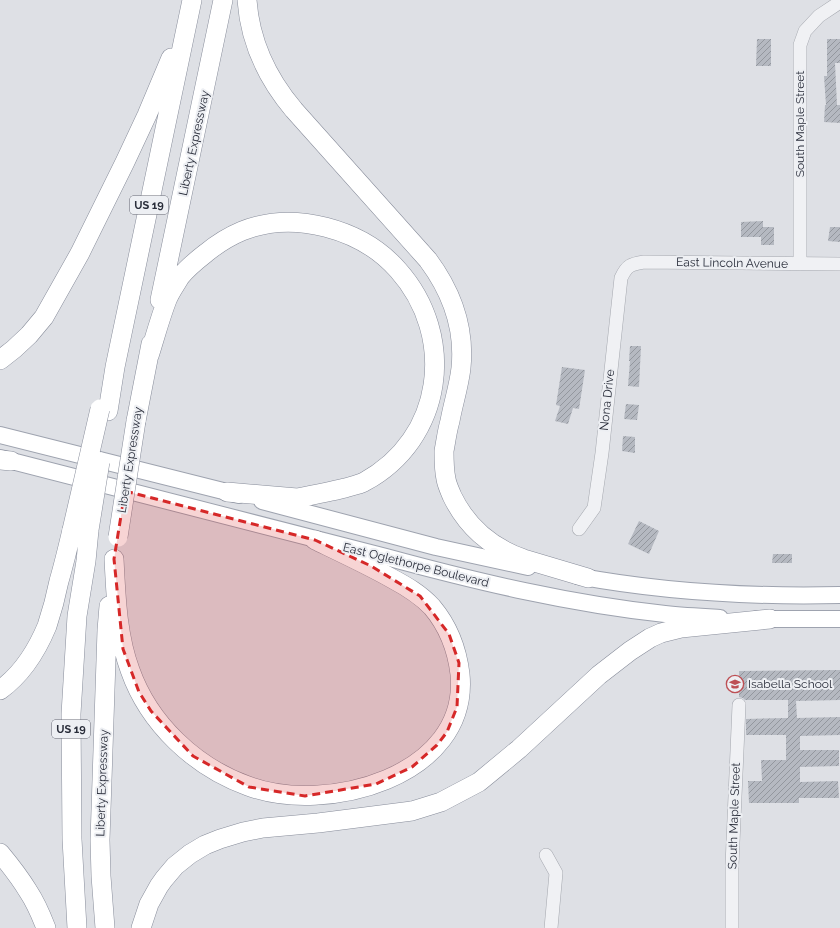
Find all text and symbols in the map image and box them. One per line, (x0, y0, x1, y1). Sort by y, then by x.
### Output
street label: South Maple Street (793, 71, 807, 177)
street label: Liberty Expressway (176, 89, 212, 197)
road number: US 19 (130, 196, 168, 214)
street label: East Lincoln Avenue (676, 255, 788, 271)
street label: Nona Drive (597, 369, 617, 431)
street label: Liberty Expressway (115, 405, 145, 514)
street label: East Oglethorpe Boulevard (342, 540, 490, 590)
school or university icon: Isabella School (725, 674, 745, 694)
place label: Isabella School (748, 677, 833, 691)
road number: US 19 (52, 720, 90, 738)
street label: Liberty Expressway (93, 729, 111, 837)
street label: South Maple Street (725, 762, 743, 870)

